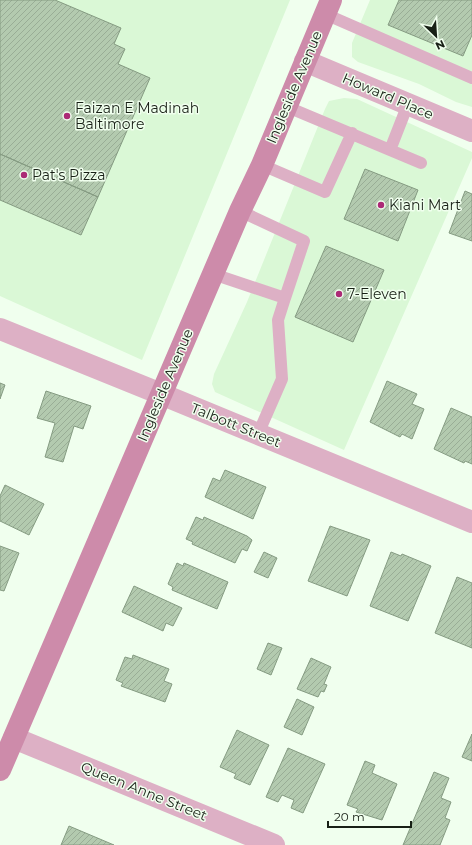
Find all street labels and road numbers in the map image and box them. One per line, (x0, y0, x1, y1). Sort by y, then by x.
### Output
street label: Ingleside Avenue (262, 28, 326, 146)
street label: Howard Place (340, 69, 436, 123)
street label: Ingleside Avenue (133, 326, 197, 444)
street label: Talbott Street (189, 399, 284, 451)
street label: Queen Anne Street (78, 757, 210, 825)

